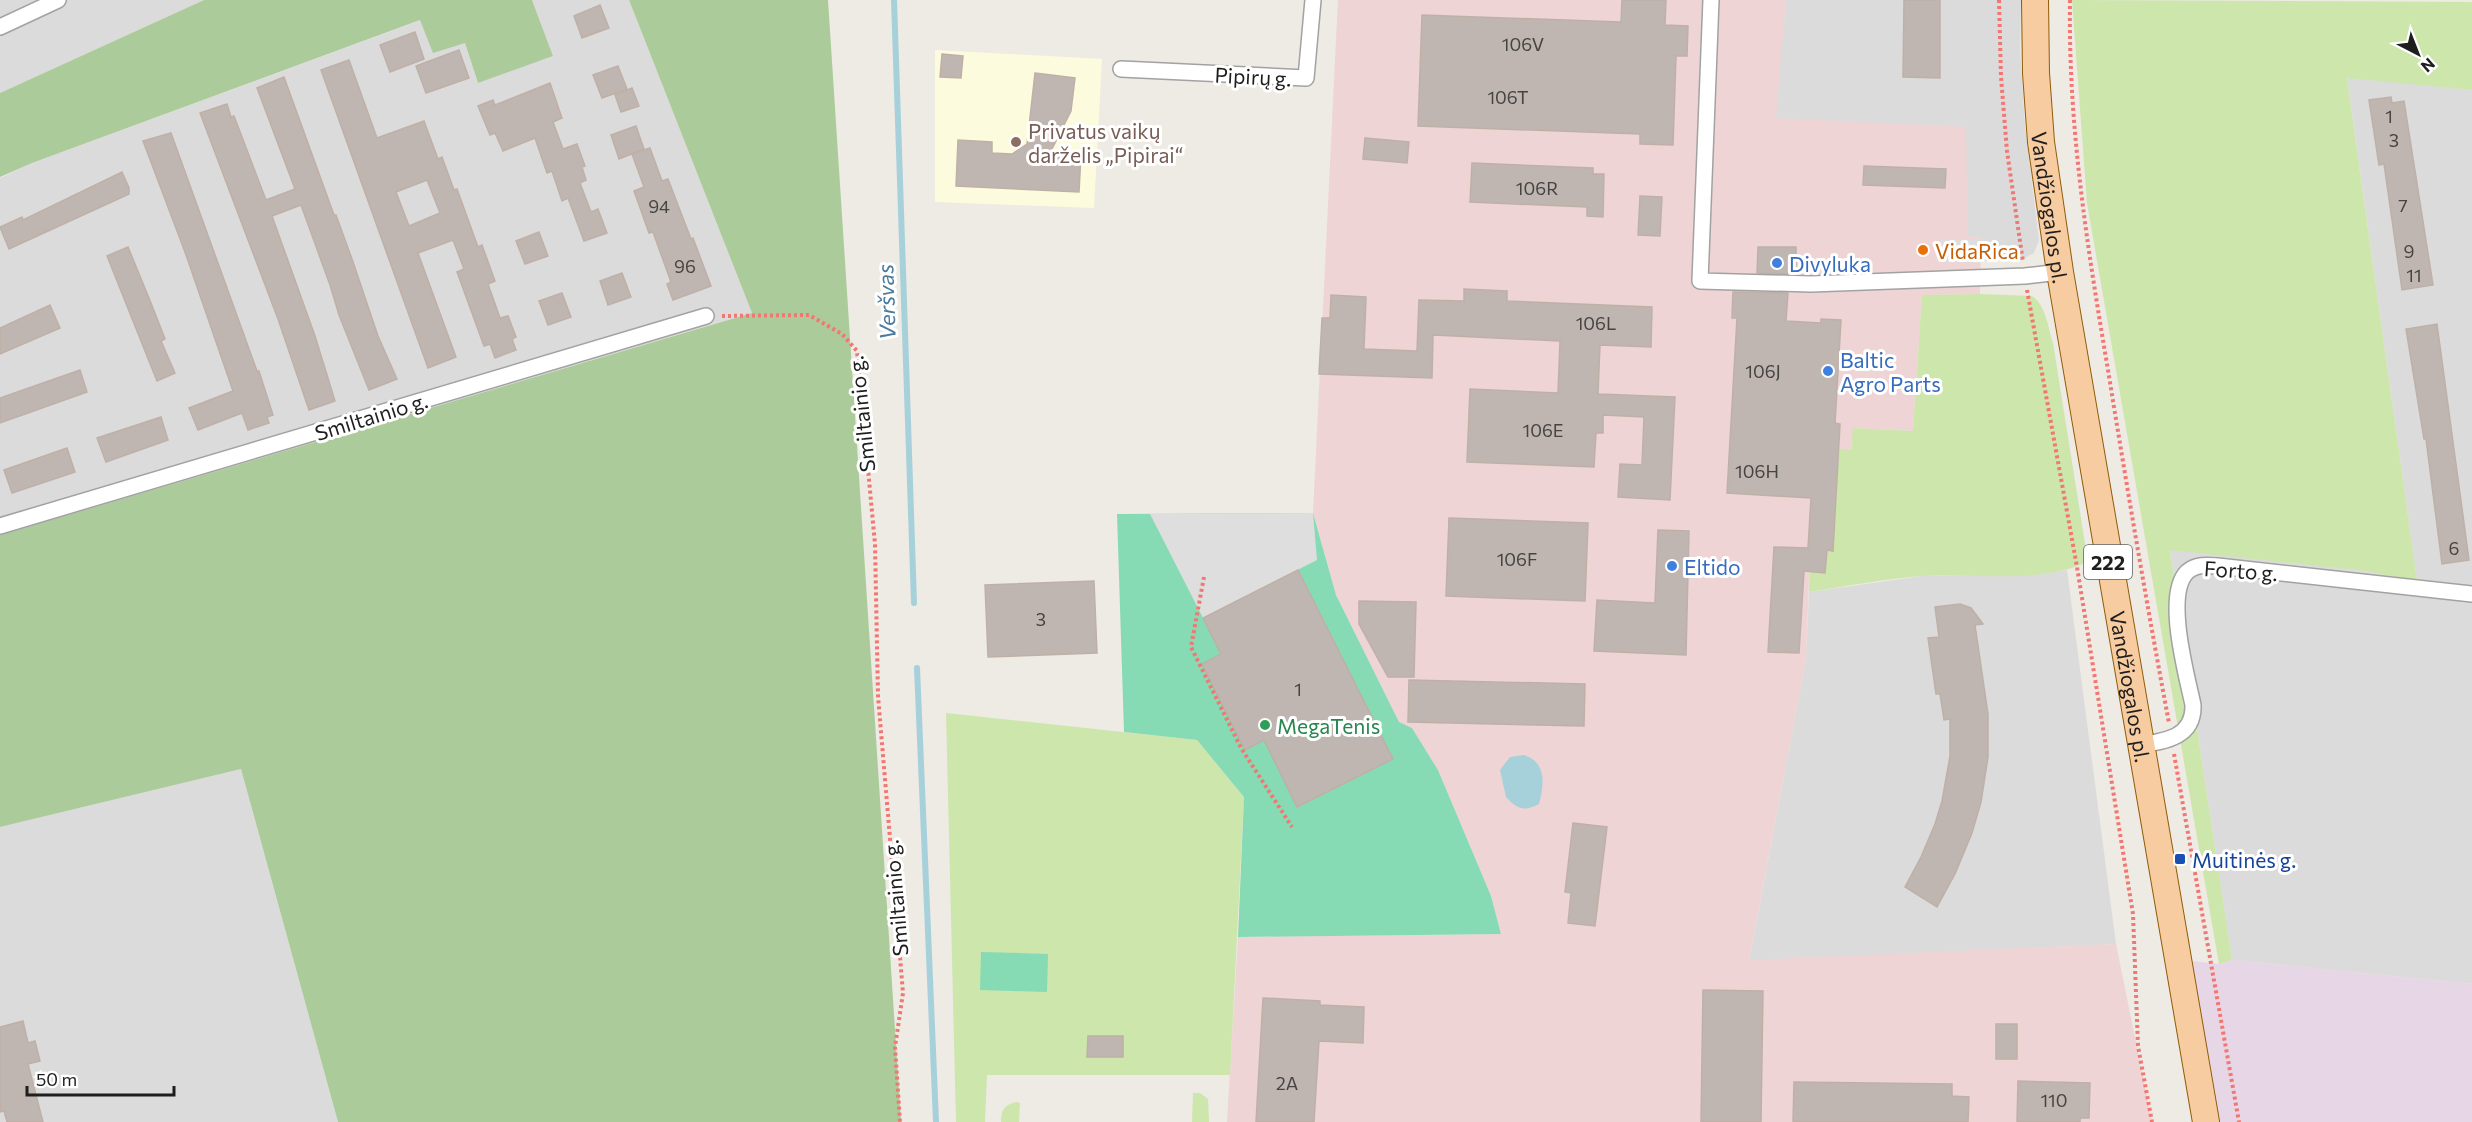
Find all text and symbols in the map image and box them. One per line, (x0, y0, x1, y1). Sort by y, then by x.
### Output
north arrow (2388, 24, 2448, 84)
house number: 106V (1502, 33, 1544, 55)
text: N (2418, 54, 2439, 77)
street label: Pipirų g. (1214, 62, 1292, 90)
house number: 106T (1487, 86, 1529, 108)
house number: 1 (2385, 105, 2393, 127)
place label: Privatus vaikų darželis „Pipirai“ (1028, 118, 1183, 167)
house number: 3 (2389, 129, 2399, 151)
street label: Vandžiogalos pl. (2028, 130, 2074, 285)
marker: Privatus vaikų darželis „Pipirai“ (1009, 135, 1023, 149)
house number: 106R (1516, 177, 1558, 199)
house number: 7 (2398, 194, 2408, 216)
house number: 94 (648, 195, 670, 217)
place label: VidaRica (1935, 238, 2019, 263)
house number: 9 (2404, 240, 2414, 262)
marker: VidaRica (1916, 243, 1930, 257)
place label: Divyluka (1789, 251, 1871, 276)
house number: 96 (674, 255, 696, 277)
marker: Divyluka (1770, 256, 1784, 270)
water label: Veršvas (871, 264, 901, 340)
house number: 11 (2406, 264, 2422, 286)
house number: 106L (1576, 312, 1616, 334)
place label: Baltic Agro Parts (1840, 347, 1941, 396)
street label: Smiltainio g. (842, 355, 880, 473)
house number: 106J (1745, 360, 1781, 382)
marker: Baltic Agro Parts (1821, 364, 1835, 378)
street label: Smiltainio g. (312, 387, 430, 445)
house number: 106E (1522, 419, 1564, 441)
house number: 106H (1735, 460, 1779, 482)
house number: 6 (2449, 537, 2459, 559)
road number: 222 (2084, 545, 2132, 579)
house number: 106F (1497, 548, 1537, 570)
place label: Eltido (1684, 554, 1740, 579)
street label: Forto g. (2203, 555, 2279, 585)
marker: Eltido (1665, 559, 1679, 573)
house number: 3 (1036, 608, 1046, 630)
street label: Vandžiogalos pl. (2106, 609, 2156, 764)
house number: 1 (1294, 678, 1302, 700)
place label: MegaTenis (1277, 713, 1380, 738)
marker: MegaTenis (1258, 718, 1272, 732)
street label: Smiltainio g. (877, 839, 913, 957)
place label: Muitinės g. (2192, 847, 2296, 872)
marker: Muitinės g. (2173, 852, 2187, 866)
scale bar (27, 1059, 174, 1097)
text: 50 m (36, 1068, 77, 1090)
house number: 2A (1276, 1072, 1298, 1094)
house number: 110 (2040, 1089, 2068, 1111)

